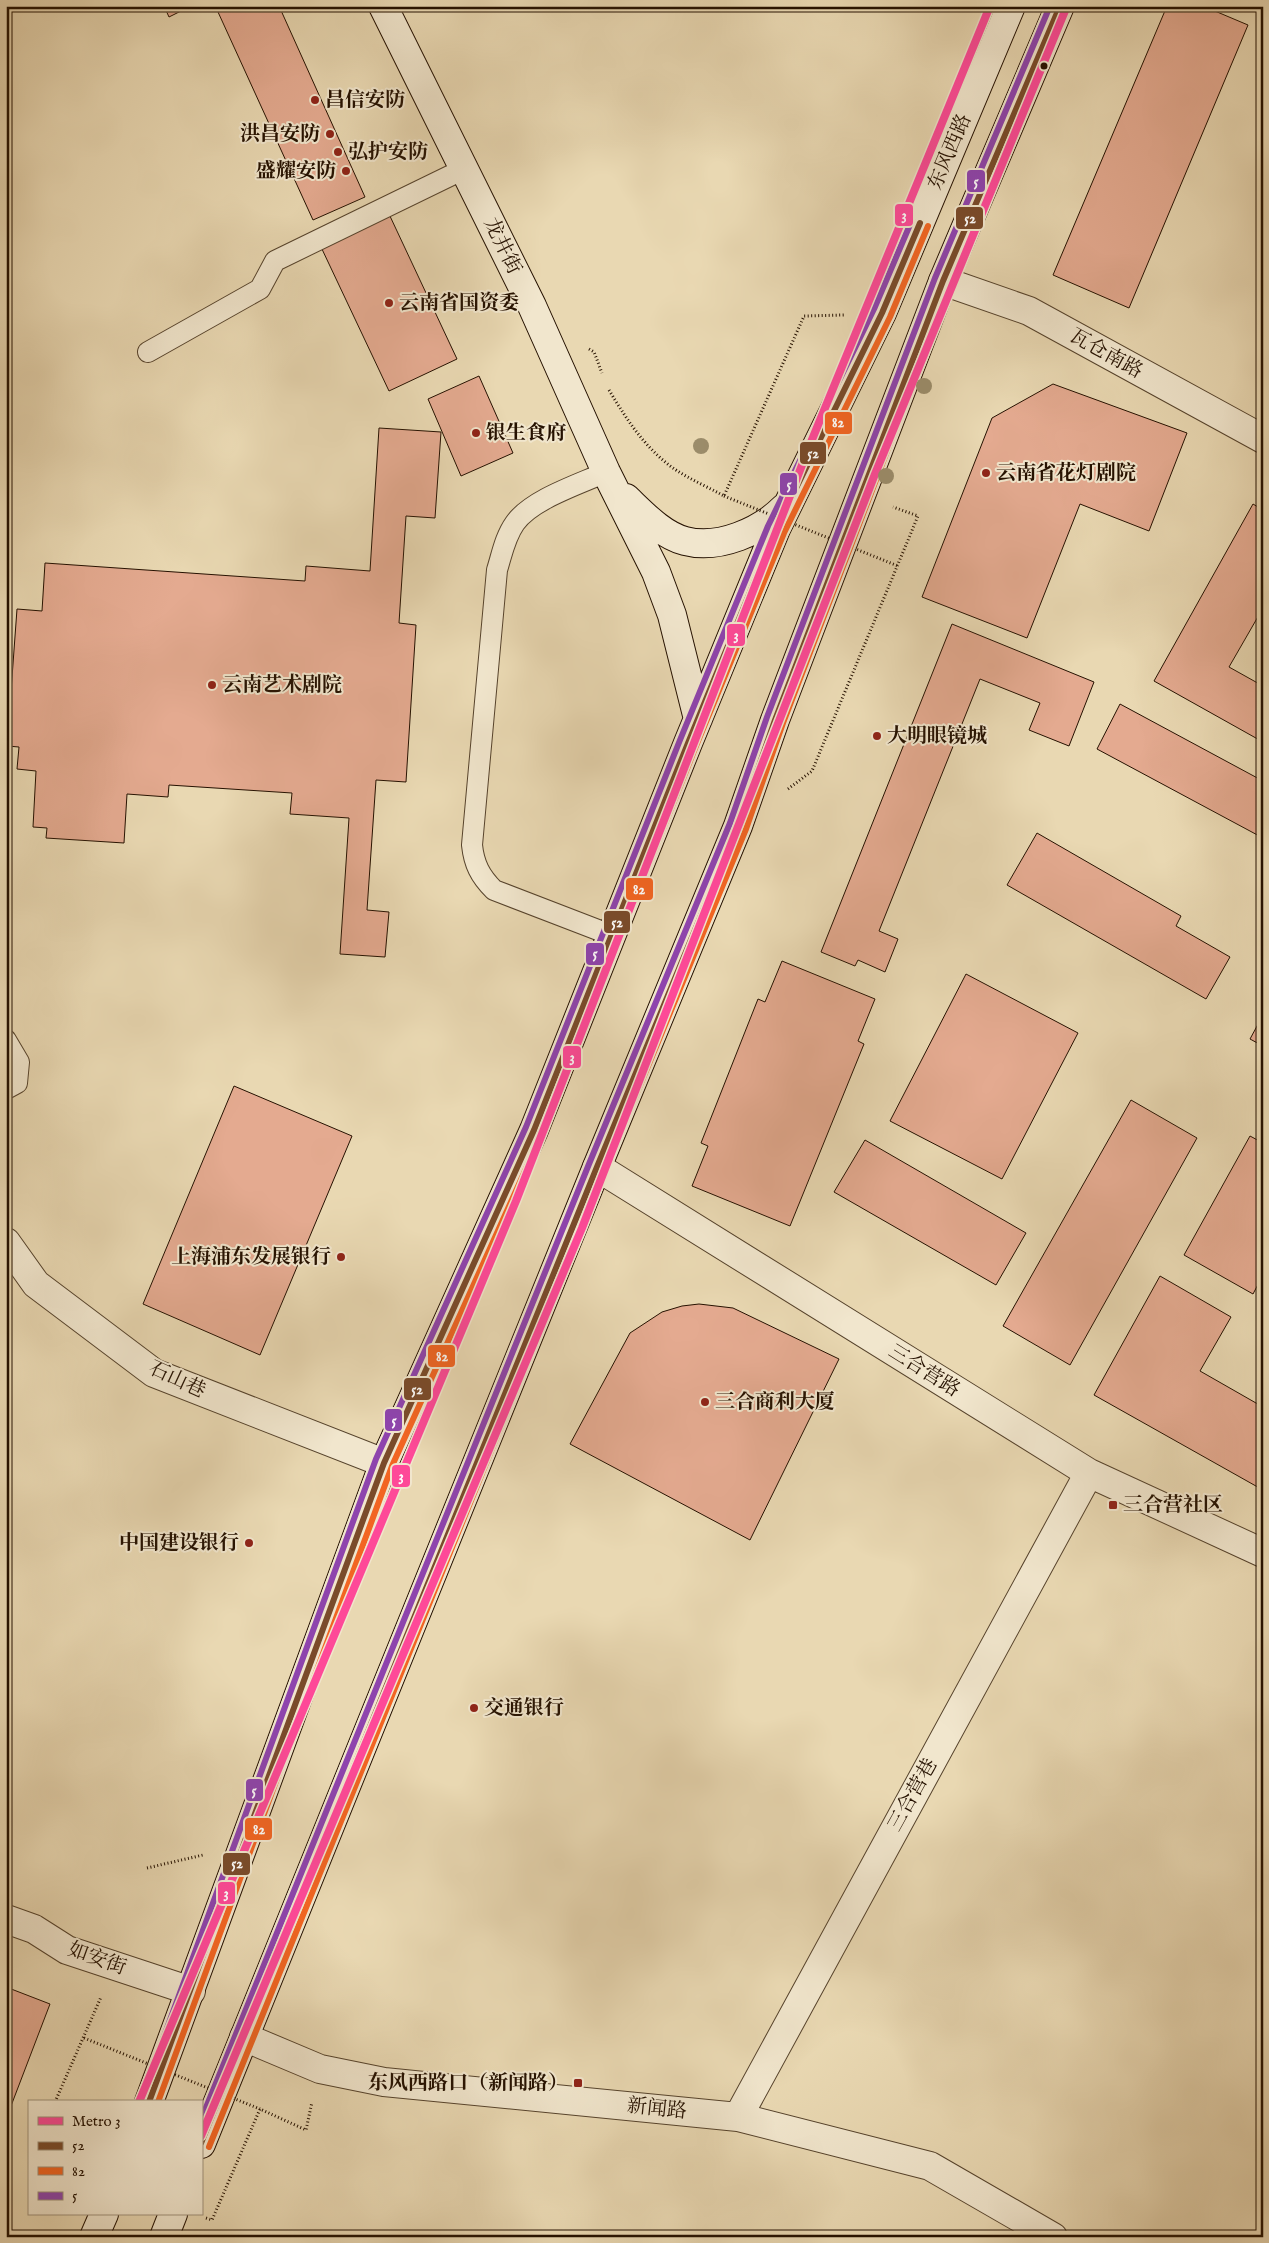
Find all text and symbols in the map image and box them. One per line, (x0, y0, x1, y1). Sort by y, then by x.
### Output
unlabelled marker (1039, 61, 1049, 71)
place label: 昌信安防 (325, 88, 405, 113)
marker: 昌信安防 (309, 94, 321, 106)
street label: 东风西路 (923, 110, 977, 194)
place label: 洪昌安防 (240, 122, 320, 147)
marker: 洪昌安防 (324, 128, 336, 140)
place label: 弘护安防 (348, 140, 428, 165)
marker: 弘护安防 (332, 146, 344, 158)
place label: 盛耀安防 (256, 159, 336, 184)
marker: 盛耀安防 (340, 165, 352, 177)
line badge: 5 (966, 169, 986, 193)
text: 5 (973, 173, 979, 191)
line badge: 3 (894, 203, 914, 227)
line badge: 52 (955, 206, 984, 230)
text: 3 (901, 207, 907, 225)
text: 52 (964, 210, 976, 228)
street label: 龙井街 (478, 214, 526, 278)
place label: 云南省国资委 (399, 291, 519, 316)
marker: 云南省国资委 (383, 297, 395, 309)
street label: 瓦仓南路 (1065, 324, 1147, 384)
line badge: 82 (824, 411, 853, 435)
text: 82 (832, 414, 844, 432)
place label: 银生食府 (486, 421, 566, 446)
marker: 银生食府 (470, 427, 482, 439)
line badge: 52 (799, 441, 827, 465)
text: 52 (807, 445, 819, 463)
place label: 云南省花灯剧院 (996, 461, 1136, 486)
marker: 云南省花灯剧院 (980, 467, 992, 479)
line badge: 5 (779, 472, 798, 496)
text: 5 (786, 476, 792, 494)
line badge: 3 (726, 623, 746, 647)
text: 3 (733, 627, 739, 645)
place label: 云南艺术剧院 (222, 673, 342, 698)
marker: 云南艺术剧院 (206, 679, 218, 691)
place label: 大明眼镜城 (887, 724, 987, 749)
marker: 大明眼镜城 (871, 730, 883, 742)
line badge: 82 (625, 877, 654, 901)
text: 82 (633, 881, 645, 899)
line badge: 52 (603, 910, 631, 934)
text: 52 (611, 914, 623, 932)
line badge: 5 (585, 942, 605, 966)
text: 5 (592, 945, 598, 963)
line badge: 3 (562, 1045, 582, 1069)
text: 3 (569, 1049, 575, 1067)
place label: 上海浦东发展银行 (171, 1245, 331, 1270)
marker: 上海浦东发展银行 (335, 1251, 347, 1263)
street label: 三合营路 (883, 1339, 965, 1403)
line badge: 82 (427, 1344, 456, 1368)
text: 82 (436, 1348, 448, 1366)
street label: 石山巷 (145, 1356, 209, 1404)
line badge: 52 (403, 1377, 432, 1401)
text: 52 (411, 1381, 423, 1399)
place label: 三合商利大厦 (715, 1390, 835, 1415)
marker: 三合商利大厦 (699, 1396, 711, 1408)
line badge: 5 (384, 1408, 403, 1432)
text: 5 (391, 1412, 397, 1430)
line badge: 3 (391, 1464, 411, 1488)
text: 3 (398, 1468, 404, 1486)
place label: 三合营社区 (1123, 1493, 1223, 1518)
marker: 三合营社区 (1107, 1499, 1119, 1511)
place label: 中国建设银行 (119, 1531, 239, 1556)
marker: 中国建设银行 (243, 1537, 255, 1549)
place label: 交通银行 (484, 1696, 564, 1721)
marker: 交通银行 (468, 1702, 480, 1714)
street label: 三合营巷 (883, 1754, 943, 1836)
line badge: 5 (245, 1778, 264, 1802)
text: 5 (251, 1782, 257, 1800)
line badge: 82 (244, 1817, 273, 1841)
text: 82 (253, 1821, 265, 1839)
line badge: 52 (222, 1852, 251, 1876)
text: 52 (231, 1855, 243, 1873)
line badge: 3 (217, 1881, 236, 1905)
text: 3 (223, 1885, 229, 1903)
street label: 如安街 (65, 1937, 129, 1981)
place label: 东风西路口（新闻路） (368, 2071, 568, 2096)
marker: 东风西路口（新闻路） (572, 2077, 584, 2089)
street label: 新闻路 (626, 2093, 688, 2125)
legend (28, 2100, 202, 2216)
text: Metro 3 (72, 2112, 120, 2131)
text: 52 (72, 2136, 84, 2155)
text: 82 (72, 2162, 85, 2181)
text: 5 (72, 2186, 78, 2205)

